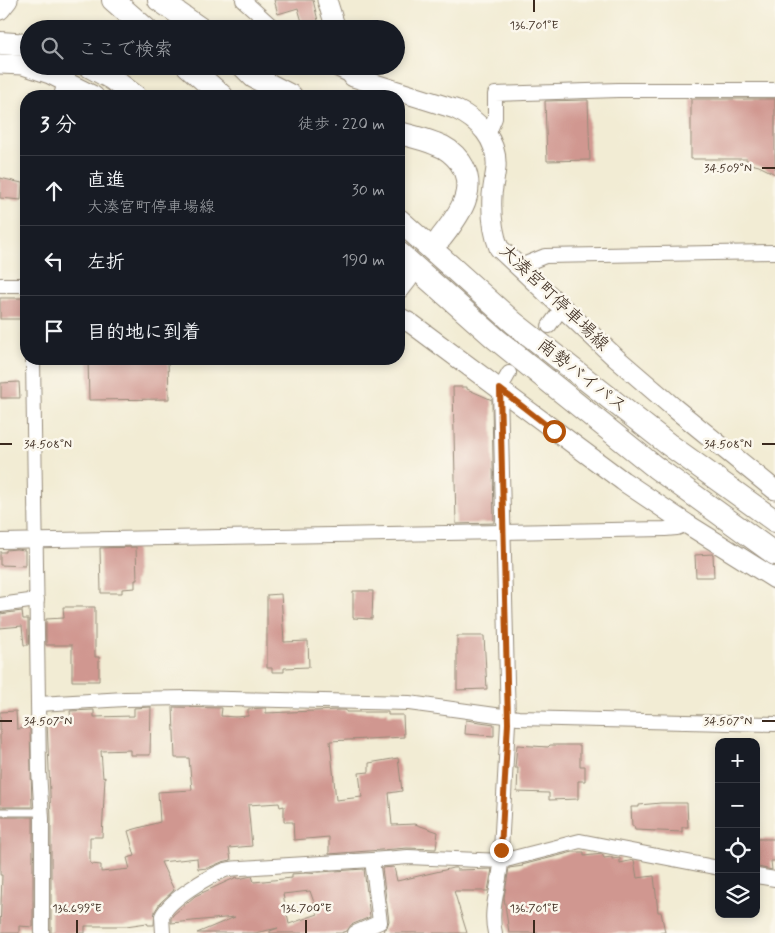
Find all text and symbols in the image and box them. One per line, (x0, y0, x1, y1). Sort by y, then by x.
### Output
text: 136.701°E (510, 18, 558, 34)
search box (20, 20, 405, 75)
icon: search (38, 34, 66, 62)
text: ここで検索 (78, 37, 173, 62)
text: 3 分 (40, 111, 76, 139)
text: 徒歩 · 220 m (298, 114, 385, 135)
text: 34.509°N (704, 161, 752, 177)
text: 直進 (87, 168, 125, 193)
icon: ahead (40, 177, 68, 205)
text: 30 m (352, 180, 385, 201)
text: 大湊宮町停車場線 (87, 197, 215, 218)
street label: 大湊宮町停車場線 (494, 239, 614, 357)
icon: left (40, 247, 68, 275)
text: 左折 (87, 250, 125, 275)
text: 190 m (342, 250, 385, 271)
icon: arrive (40, 317, 68, 345)
text: 目的地に到着 (87, 320, 201, 345)
street label: 南勢バイパス (532, 333, 632, 419)
route start (543, 420, 566, 443)
text: 34.508°N (24, 437, 72, 453)
text: 34.508°N (704, 437, 752, 453)
text: 34.507°N (24, 714, 72, 730)
text: 34.507°N (704, 714, 752, 730)
map controls (715, 738, 760, 918)
button: + (715, 738, 760, 783)
button: − (715, 783, 760, 828)
button: locate (715, 828, 760, 873)
route end (490, 839, 513, 862)
button: layers (715, 873, 760, 918)
text: 136.699°E (52, 901, 102, 917)
text: 136.700°E (280, 901, 332, 917)
text: 136.701°E (510, 901, 558, 917)

